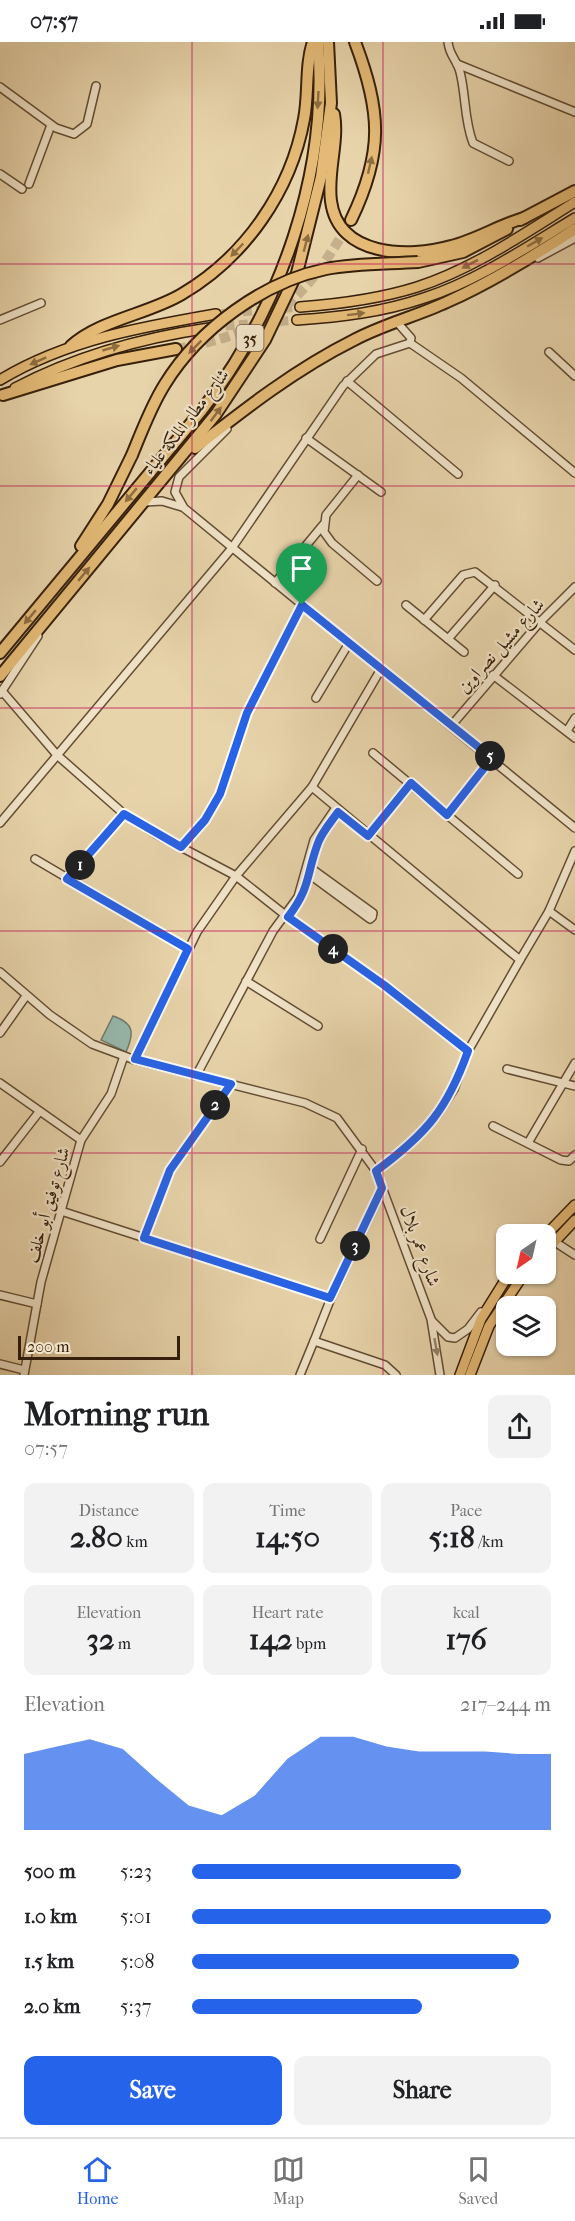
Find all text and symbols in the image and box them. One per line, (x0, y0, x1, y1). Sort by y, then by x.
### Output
text: 07:57 (30, 8, 78, 34)
one-way arrow (314, 91, 323, 110)
one-way arrow (366, 156, 376, 175)
one-way arrow (301, 234, 311, 252)
one-way arrow (527, 237, 544, 247)
one-way arrow (231, 242, 245, 256)
one-way arrow (461, 258, 479, 268)
one-way arrow (346, 310, 365, 319)
road number: 35 (236, 325, 264, 351)
one-way arrow (188, 340, 202, 354)
one-way arrow (102, 343, 120, 352)
one-way arrow (29, 356, 47, 366)
street label: شارع مطار الملكة علياء (138, 365, 237, 482)
one-way arrow (209, 407, 221, 422)
one-way arrow (125, 487, 138, 503)
pin (276, 543, 327, 605)
icon: arrive (285, 552, 318, 585)
one-way arrow (78, 566, 91, 582)
street label: شارع مشيل نصراوين (453, 594, 552, 700)
one-way arrow (24, 609, 37, 624)
pin: 5 (475, 741, 505, 771)
text: 5 (487, 746, 493, 765)
pin: 1 (65, 850, 95, 880)
text: 1 (77, 855, 83, 874)
pin: 4 (318, 934, 348, 964)
text: 4 (328, 939, 338, 958)
pin: 2 (200, 1090, 230, 1120)
text: 2 (211, 1095, 219, 1114)
street label: شارع توفيق أبو خلف (19, 1144, 78, 1266)
street label: شارع عمر بلال (392, 1203, 444, 1291)
north arrow (496, 1224, 556, 1284)
map controls (496, 1224, 556, 1356)
pin: 3 (340, 1231, 370, 1261)
text: 3 (352, 1236, 358, 1255)
button: layers (496, 1296, 556, 1356)
scale bar (18, 1333, 180, 1360)
text: 200 m (27, 1337, 70, 1356)
one-way arrow (432, 1338, 441, 1357)
text: Morning run (24, 1395, 209, 1434)
button: share (488, 1395, 551, 1458)
text: 07:57 (24, 1437, 68, 1460)
text: Distance (79, 1501, 139, 1520)
text: Time (269, 1501, 306, 1520)
text: Pace (450, 1501, 482, 1520)
text: 2.80 (70, 1520, 123, 1555)
text: 14:50 (255, 1520, 320, 1555)
text: 5:18 (429, 1520, 475, 1555)
text: km (123, 1532, 148, 1551)
text: /km (475, 1532, 504, 1551)
text: Elevation (76, 1603, 141, 1622)
text: Heart rate (252, 1603, 323, 1622)
text: kcal (453, 1603, 480, 1622)
text: 32 (87, 1622, 114, 1657)
text: 142 (249, 1622, 293, 1657)
text: 176 (445, 1622, 487, 1657)
text: m (114, 1634, 131, 1653)
text: bpm (293, 1634, 326, 1653)
text: Elevation (24, 1693, 105, 1716)
text: 217–244 m (460, 1693, 551, 1716)
text: 500 m (24, 1860, 76, 1883)
text: 5:23 (120, 1860, 152, 1883)
text: 1.0 km (24, 1905, 77, 1928)
text: 5:01 (120, 1905, 152, 1928)
text: 1.5 km (24, 1950, 74, 1973)
text: 5:08 (120, 1950, 155, 1973)
text: 2.0 km (24, 1995, 80, 2018)
text: 5:37 (120, 1995, 151, 2018)
button: Save (24, 2056, 282, 2125)
button: Share (294, 2056, 551, 2125)
tab: Home (77, 2153, 118, 2208)
tab: Map (272, 2153, 305, 2208)
tab: Saved (459, 2153, 498, 2208)

